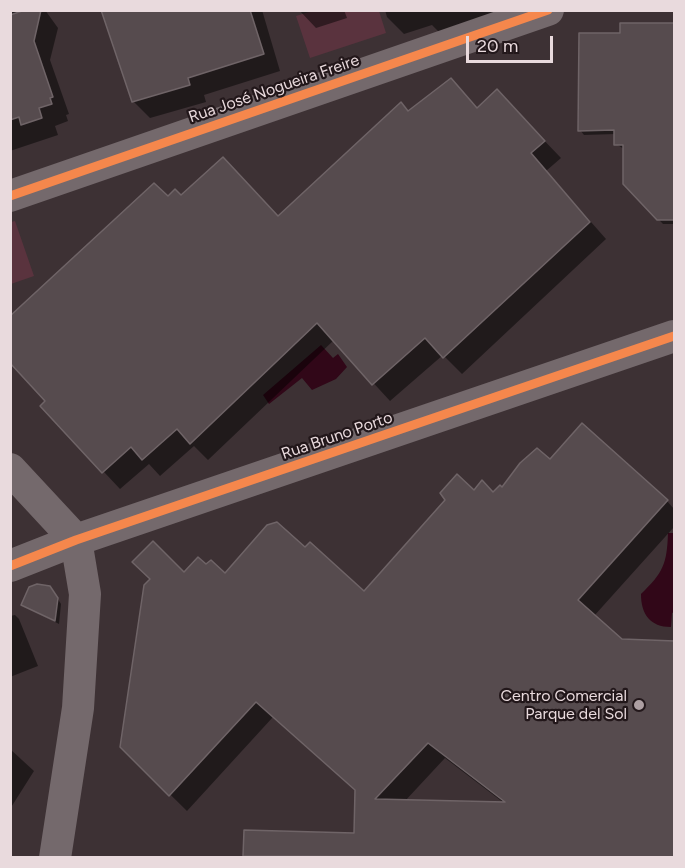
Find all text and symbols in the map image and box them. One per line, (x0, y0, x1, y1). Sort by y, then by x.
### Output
scale bar (469, 24, 556, 62)
text: 20 m (477, 35, 518, 57)
street label: Rua José Nogueira Freire (186, 51, 362, 127)
street label: Rua Bruno Porto (279, 408, 395, 464)
place label: Centro Comercial Parque del Sol (500, 686, 627, 724)
marker: Centro Comercial Parque del Sol (632, 698, 646, 712)

